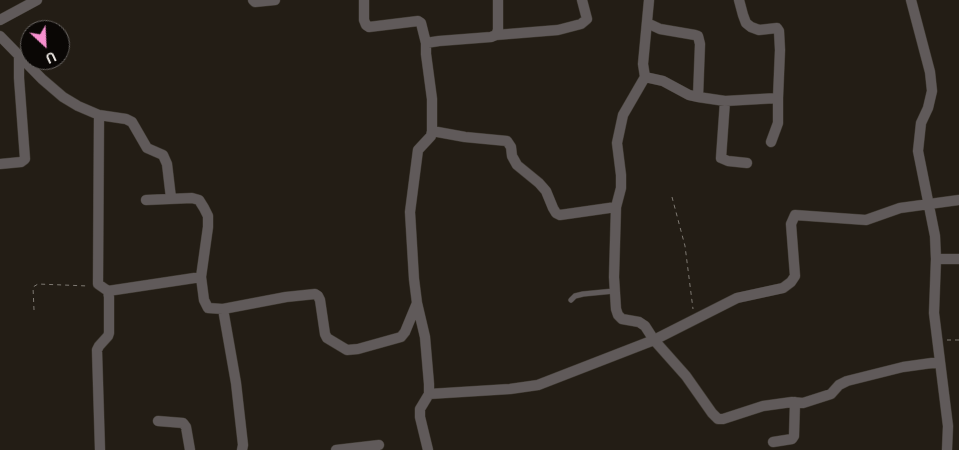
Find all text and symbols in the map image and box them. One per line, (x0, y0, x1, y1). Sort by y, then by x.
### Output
north arrow (20, 20, 70, 70)
text: U (43, 48, 59, 68)

